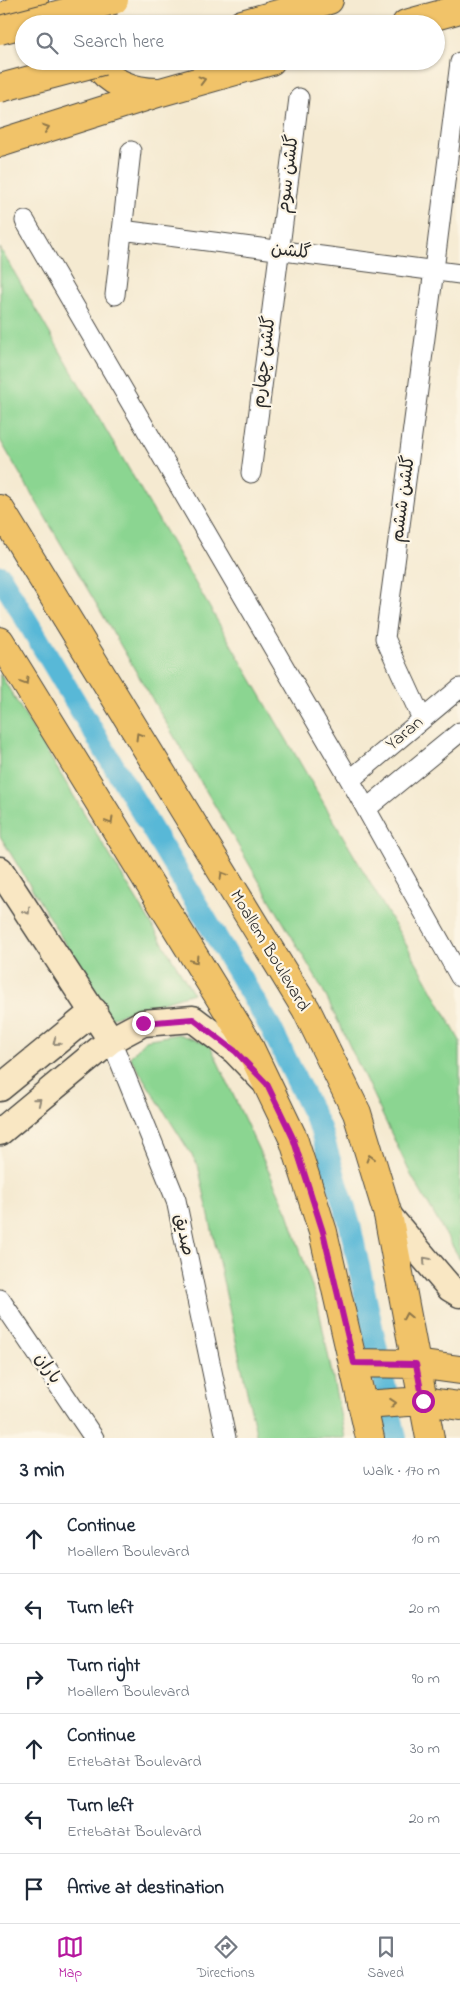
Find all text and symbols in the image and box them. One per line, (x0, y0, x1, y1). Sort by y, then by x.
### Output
search box (15, 15, 445, 70)
icon: search (33, 29, 61, 57)
text: Search here (73, 29, 164, 56)
one-way arrow (197, 76, 205, 86)
one-way arrow (42, 124, 50, 134)
street label: گلشن سوم (271, 133, 307, 215)
street label: گلشن (269, 237, 313, 267)
street label: گلشن چهارم (246, 314, 284, 409)
street label: گلشن ششم (385, 454, 423, 544)
one-way arrow (19, 677, 29, 686)
street label: Yaran (380, 710, 430, 758)
one-way arrow (135, 733, 145, 742)
one-way arrow (104, 815, 114, 824)
one-way arrow (220, 871, 230, 880)
street label: Moallem Boulevard (222, 885, 316, 1017)
one-way arrow (21, 905, 30, 915)
one-way arrow (189, 954, 199, 963)
route end (132, 1012, 155, 1035)
one-way arrow (53, 1036, 62, 1045)
one-way arrow (32, 1097, 41, 1106)
one-way arrow (366, 1154, 376, 1162)
street label: صدیق (166, 1212, 200, 1258)
one-way arrow (423, 1256, 432, 1265)
one-way arrow (402, 1311, 413, 1320)
street label: باران (27, 1348, 67, 1390)
route start (412, 1390, 435, 1413)
one-way arrow (389, 1397, 397, 1408)
text: 3 min (20, 1456, 64, 1486)
text: Walk · 170 m (363, 1459, 440, 1483)
text: Continue (67, 1513, 135, 1540)
icon: ahead (20, 1525, 48, 1553)
text: 10 m (412, 1527, 440, 1551)
text: Moallem Boulevard (67, 1540, 189, 1564)
icon: left (20, 1595, 48, 1623)
text: Turn left (67, 1595, 134, 1622)
text: 20 m (409, 1597, 440, 1621)
text: Turn right (67, 1653, 140, 1680)
icon: right (20, 1665, 48, 1693)
text: 90 m (412, 1667, 440, 1691)
text: Moallem Boulevard (67, 1680, 189, 1704)
text: Continue (67, 1723, 135, 1750)
icon: ahead (20, 1735, 48, 1763)
text: 30 m (410, 1737, 440, 1761)
text: Ertebatat Boulevard (67, 1750, 202, 1774)
text: Turn left (67, 1793, 134, 1820)
icon: left (20, 1805, 48, 1833)
text: 20 m (409, 1807, 440, 1831)
text: Ertebatat Boulevard (67, 1820, 202, 1844)
icon: arrive (20, 1875, 48, 1903)
text: Arrive at destination (67, 1875, 224, 1902)
tab: Map (56, 1933, 84, 1984)
tab: Directions (197, 1933, 255, 1984)
tab: Saved (367, 1933, 404, 1984)

